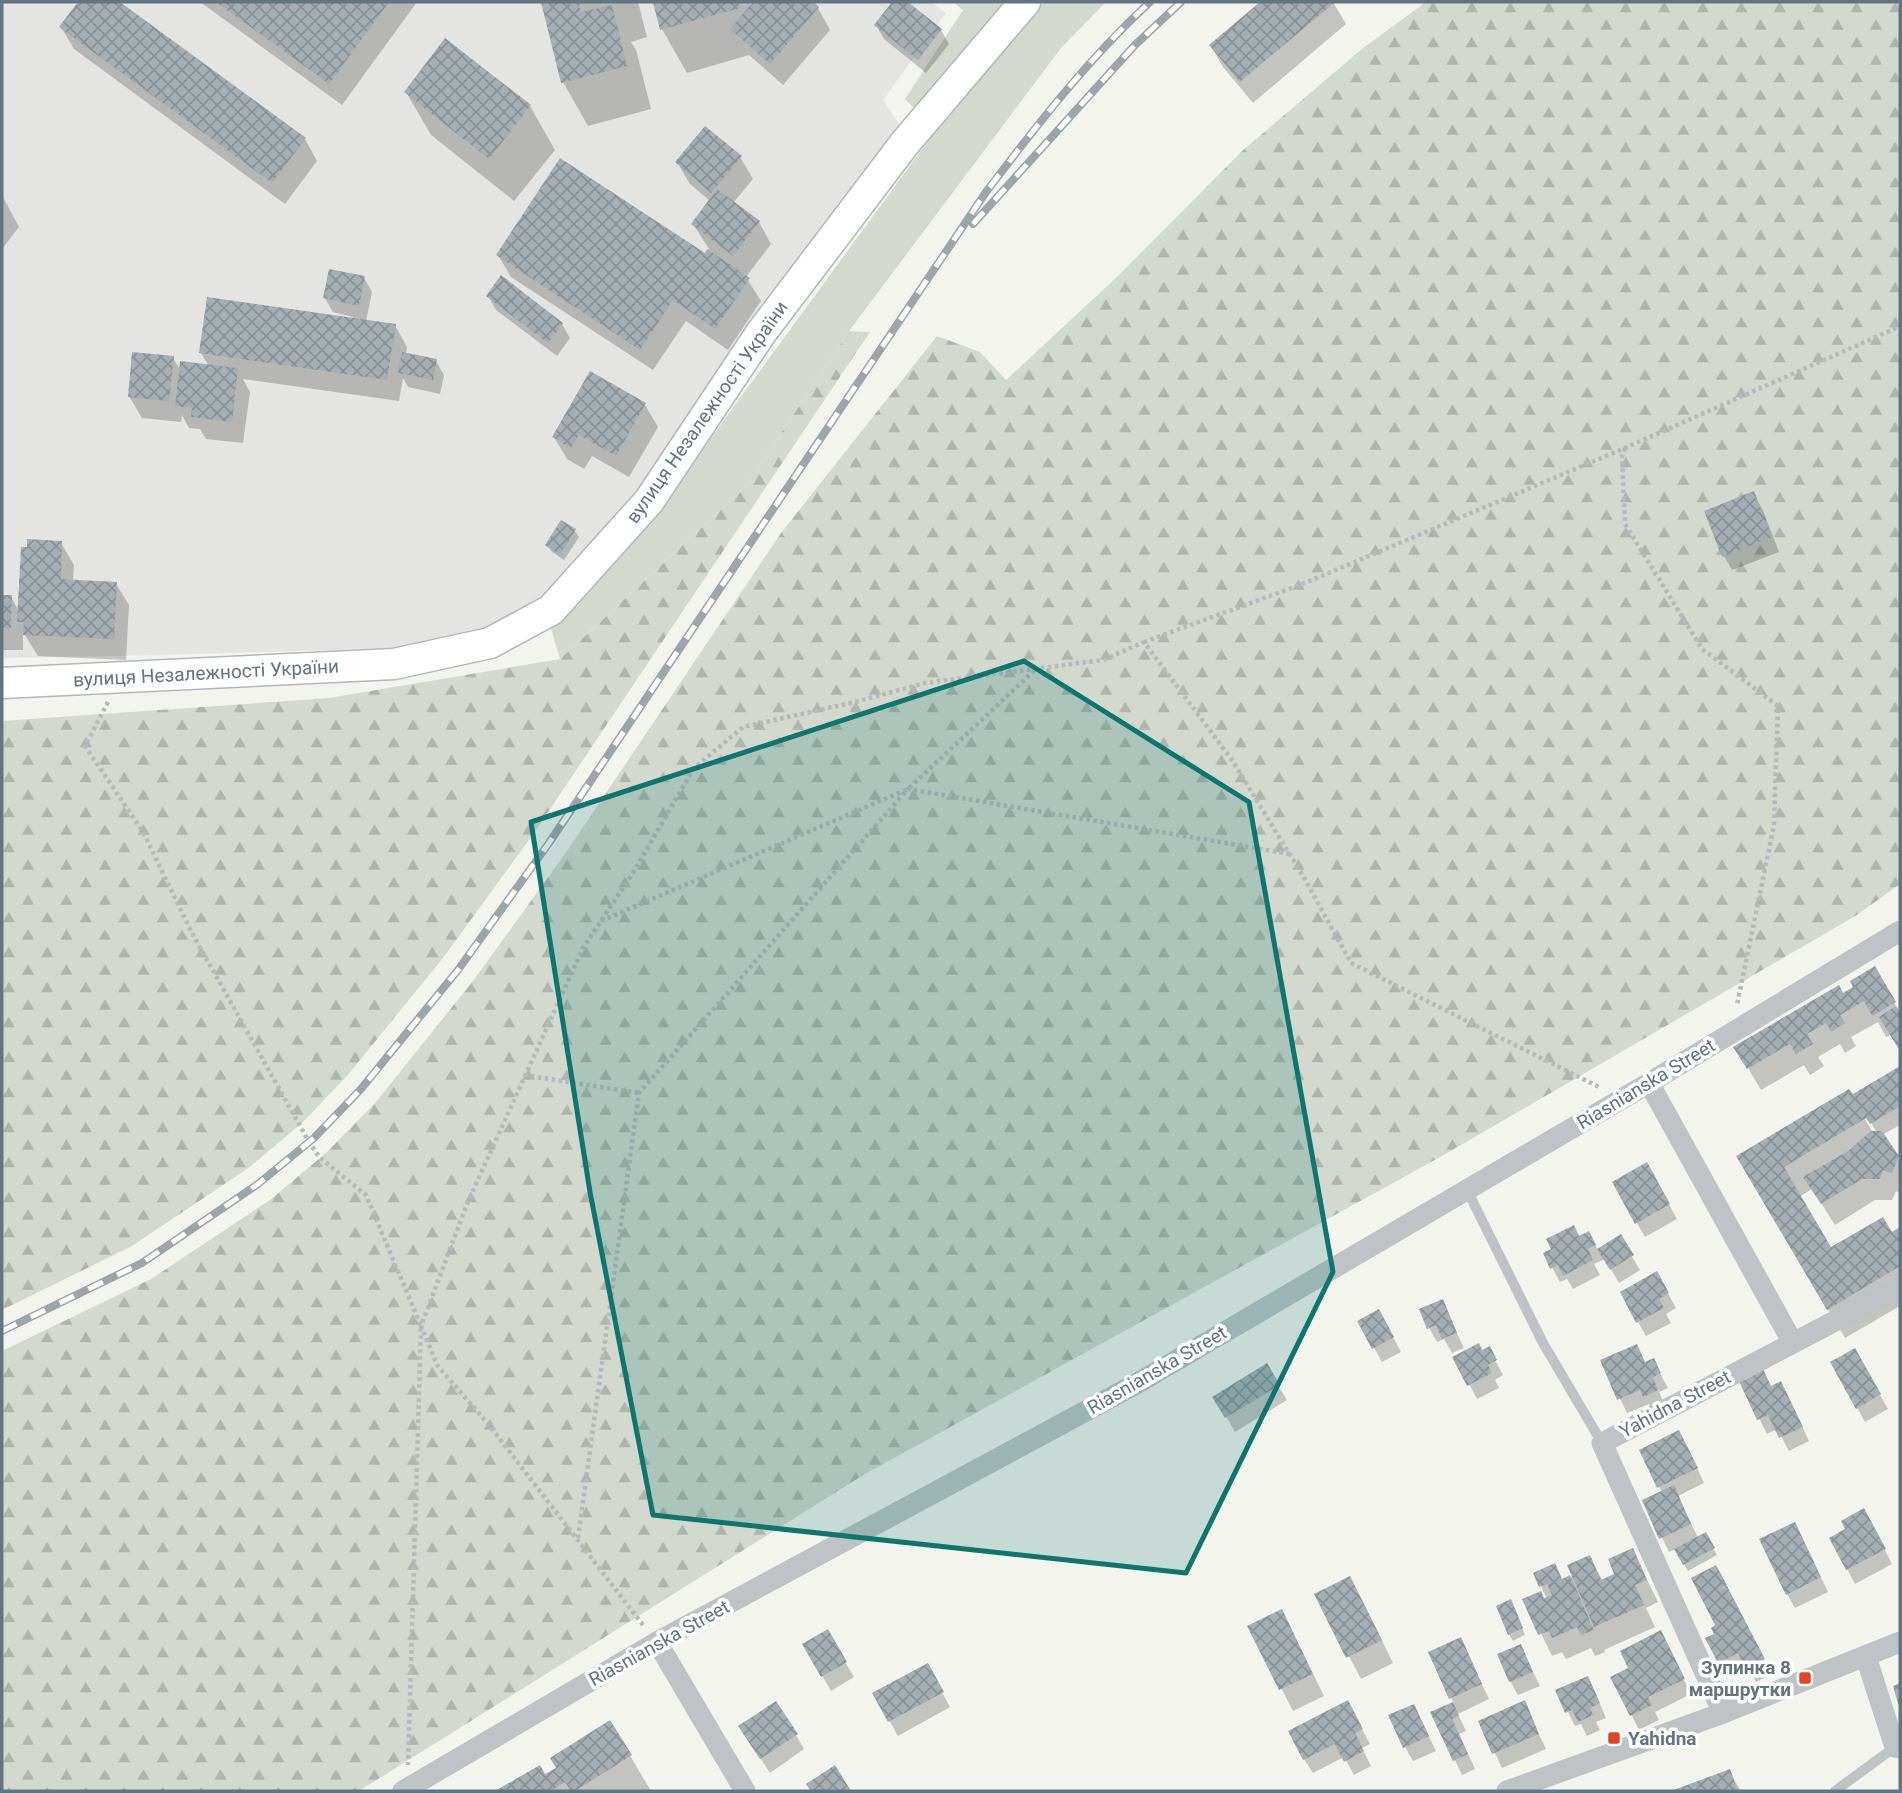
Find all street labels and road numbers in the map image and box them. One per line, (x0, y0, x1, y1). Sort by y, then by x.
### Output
street label: вулиця Незалежності України (621, 296, 793, 528)
street label: вулиця Незалежності України (72, 655, 340, 691)
street label: Riasnianska Street (1573, 1034, 1719, 1134)
street label: Riasnianska Street (1083, 1321, 1231, 1419)
street label: Yahidna Street (1615, 1365, 1735, 1443)
street label: Riasnianska Street (585, 1595, 733, 1691)

